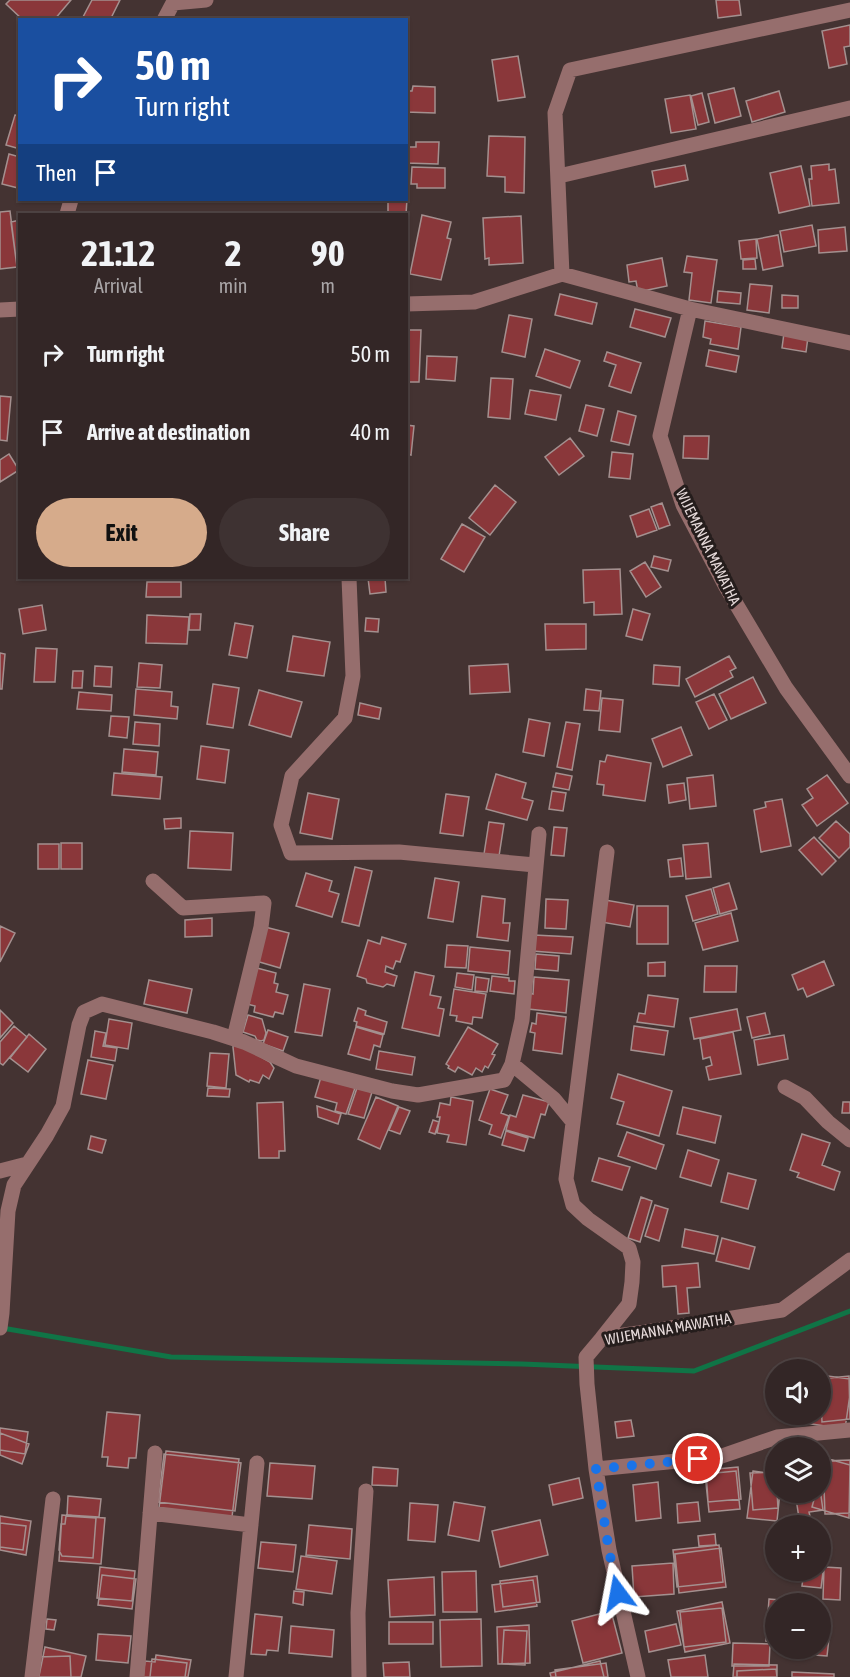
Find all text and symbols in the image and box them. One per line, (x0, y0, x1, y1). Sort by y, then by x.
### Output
text: 50 m (135, 41, 210, 89)
icon: right (36, 42, 114, 120)
text: Turn right (135, 91, 230, 122)
icon: arrive (89, 156, 122, 189)
text: Then (36, 160, 77, 186)
text: 21:12 (81, 232, 155, 274)
text: 2 (225, 232, 242, 274)
text: 90 (311, 232, 345, 274)
text: Arrival (94, 274, 143, 297)
text: min (219, 274, 247, 297)
text: m (321, 274, 335, 297)
icon: right (36, 338, 69, 371)
text: Turn right (87, 341, 164, 367)
text: 50 m (350, 341, 390, 367)
icon: arrive (36, 416, 69, 449)
text: Arrive at destination (87, 419, 250, 445)
text: 40 m (350, 419, 390, 445)
street label: WIJEMANNA MAWATHA (673, 486, 744, 608)
button: Exit (36, 498, 207, 567)
button: Share (219, 498, 390, 567)
street label: WIJEMANNA MAWATHA (604, 1309, 733, 1348)
map controls (765, 1359, 831, 1659)
button: sound (765, 1359, 831, 1425)
pin (672, 1433, 723, 1484)
button: layers (765, 1437, 831, 1503)
icon: arrive (681, 1442, 714, 1475)
button: + (765, 1515, 831, 1581)
position arrow (586, 1561, 650, 1625)
button: − (765, 1593, 831, 1659)

